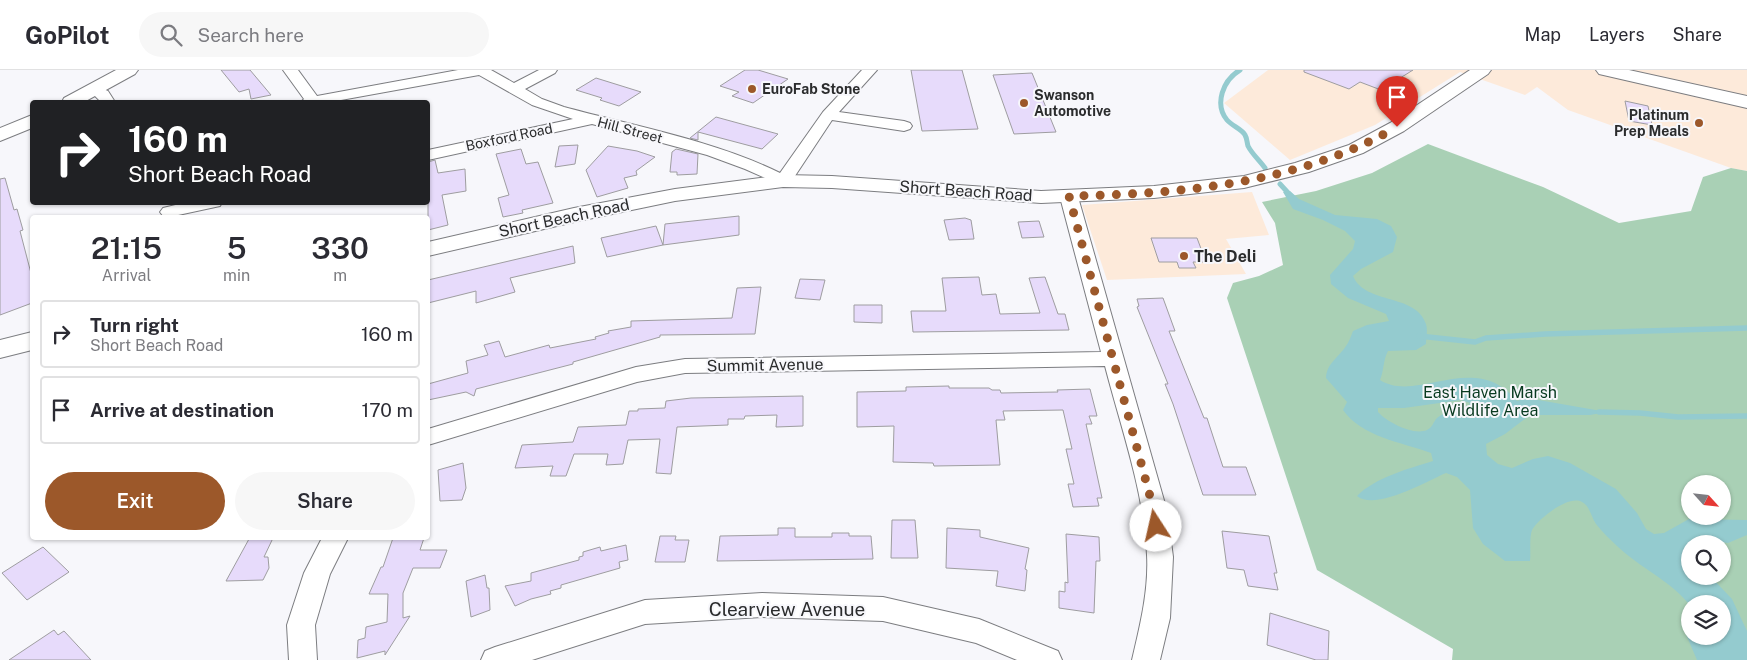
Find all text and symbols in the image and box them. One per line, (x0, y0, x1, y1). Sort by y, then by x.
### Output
search box (139, 12, 489, 57)
text: GoPilot (25, 21, 109, 49)
icon: search (157, 21, 185, 49)
text: Search here (197, 24, 304, 46)
text: Map (1525, 24, 1561, 45)
text: Layers (1589, 24, 1645, 45)
text: Share (1673, 24, 1722, 45)
pin (1376, 76, 1418, 127)
place label: EuroFab Stone (762, 81, 860, 97)
marker: EuroFab Stone (746, 83, 758, 95)
icon: arrive (1383, 83, 1411, 111)
place label: Swanson Automotive (1034, 87, 1111, 119)
marker: Swanson Automotive (1018, 97, 1030, 109)
place label: Platinum Prep Meals (1614, 107, 1689, 139)
street label: Hill Street (596, 114, 664, 146)
marker: Platinum Prep Meals (1693, 117, 1705, 129)
text: 160 m (128, 119, 228, 160)
icon: right (45, 120, 110, 185)
street label: Boxford Road (464, 120, 554, 154)
text: Short Beach Road (128, 161, 311, 187)
street label: Short Beach Road (899, 177, 1033, 205)
street label: Short Beach Road (497, 195, 631, 241)
text: 21:15 (91, 230, 162, 266)
text: 5 (227, 230, 247, 266)
text: 330 (311, 230, 369, 266)
place label: The Deli (1194, 247, 1256, 266)
marker: The Deli (1178, 250, 1190, 262)
text: Arrival (102, 266, 151, 285)
text: min (223, 266, 250, 285)
text: m (333, 266, 347, 285)
text: Turn right (90, 314, 179, 336)
icon: right (47, 320, 75, 348)
text: 160 m (361, 323, 413, 345)
text: Short Beach Road (90, 336, 223, 355)
street label: Summit Avenue (706, 354, 824, 376)
park label: East Haven Marsh Wildlife Area (1423, 383, 1557, 420)
icon: arrive (47, 396, 75, 424)
text: Arrive at destination (90, 399, 274, 421)
text: 170 m (362, 399, 413, 421)
button: Exit (45, 472, 225, 530)
button: Share (235, 472, 415, 530)
north arrow (1681, 475, 1731, 525)
map controls (1681, 475, 1731, 645)
position arrow (1129, 499, 1181, 551)
button: search (1681, 535, 1731, 585)
button: layers (1681, 595, 1731, 645)
street label: Clearview Avenue (709, 598, 865, 620)

